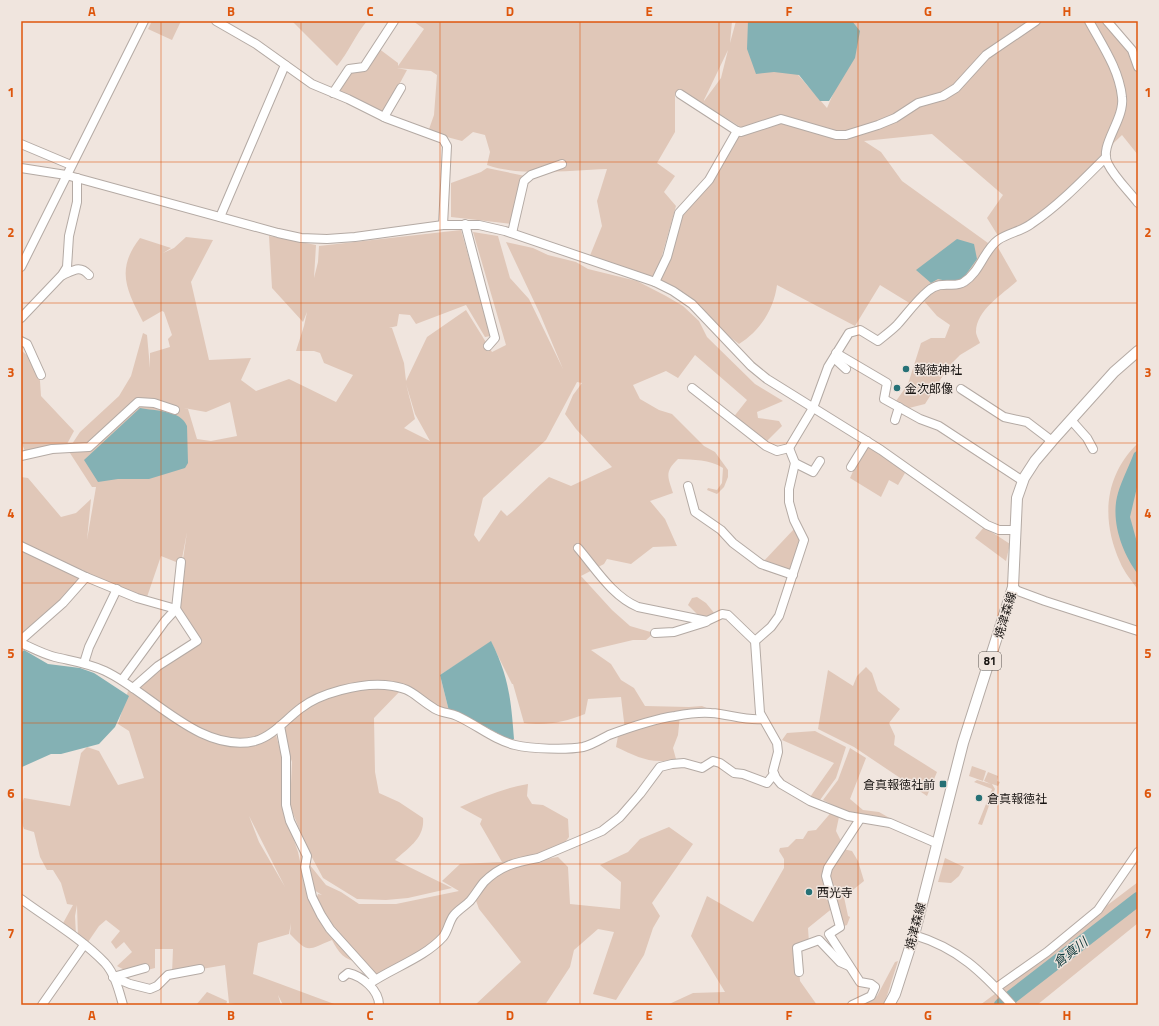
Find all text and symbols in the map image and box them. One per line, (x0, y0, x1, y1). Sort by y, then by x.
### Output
text: A (88, 1, 96, 21)
text: B (227, 1, 235, 21)
text: C (366, 1, 374, 21)
text: D (506, 1, 514, 21)
text: E (645, 1, 653, 21)
text: F (786, 1, 793, 21)
text: G (924, 1, 932, 21)
text: H (1063, 1, 1071, 21)
text: 1 (7, 82, 15, 102)
text: 1 (1144, 82, 1152, 102)
text: 2 (7, 222, 15, 242)
text: 2 (1144, 222, 1152, 242)
place label: 報徳神社 (914, 360, 962, 379)
text: 3 (7, 362, 15, 382)
text: 3 (1144, 362, 1152, 382)
marker: 報徳神社 (901, 364, 911, 374)
place label: 金次郎像 (905, 379, 953, 398)
marker: 金次郎像 (892, 383, 902, 393)
text: 4 (7, 503, 15, 523)
text: 4 (1144, 503, 1152, 523)
street label: 焼津森線 (989, 589, 1021, 641)
text: 5 (7, 643, 15, 663)
text: 5 (1144, 643, 1152, 663)
road number: 81 (979, 652, 1001, 670)
place label: 倉真報徳社前 (863, 775, 935, 794)
marker: 倉真報徳社前 (938, 779, 948, 789)
text: 6 (7, 783, 15, 803)
text: 6 (1144, 783, 1152, 803)
place label: 倉真報徳社 (987, 789, 1047, 808)
marker: 倉真報徳社 (974, 793, 984, 803)
place label: 西光寺 (817, 883, 853, 902)
marker: 西光寺 (804, 887, 814, 897)
street label: 焼津森線 (900, 900, 930, 952)
text: 7 (7, 923, 15, 943)
text: 7 (1144, 923, 1152, 943)
water label: 倉真川 (1048, 931, 1093, 972)
text: A (88, 1005, 96, 1025)
text: B (227, 1005, 235, 1025)
text: C (366, 1005, 374, 1025)
text: D (506, 1005, 514, 1025)
text: E (645, 1005, 653, 1025)
text: F (786, 1005, 793, 1025)
text: G (924, 1005, 932, 1025)
text: H (1063, 1005, 1071, 1025)

